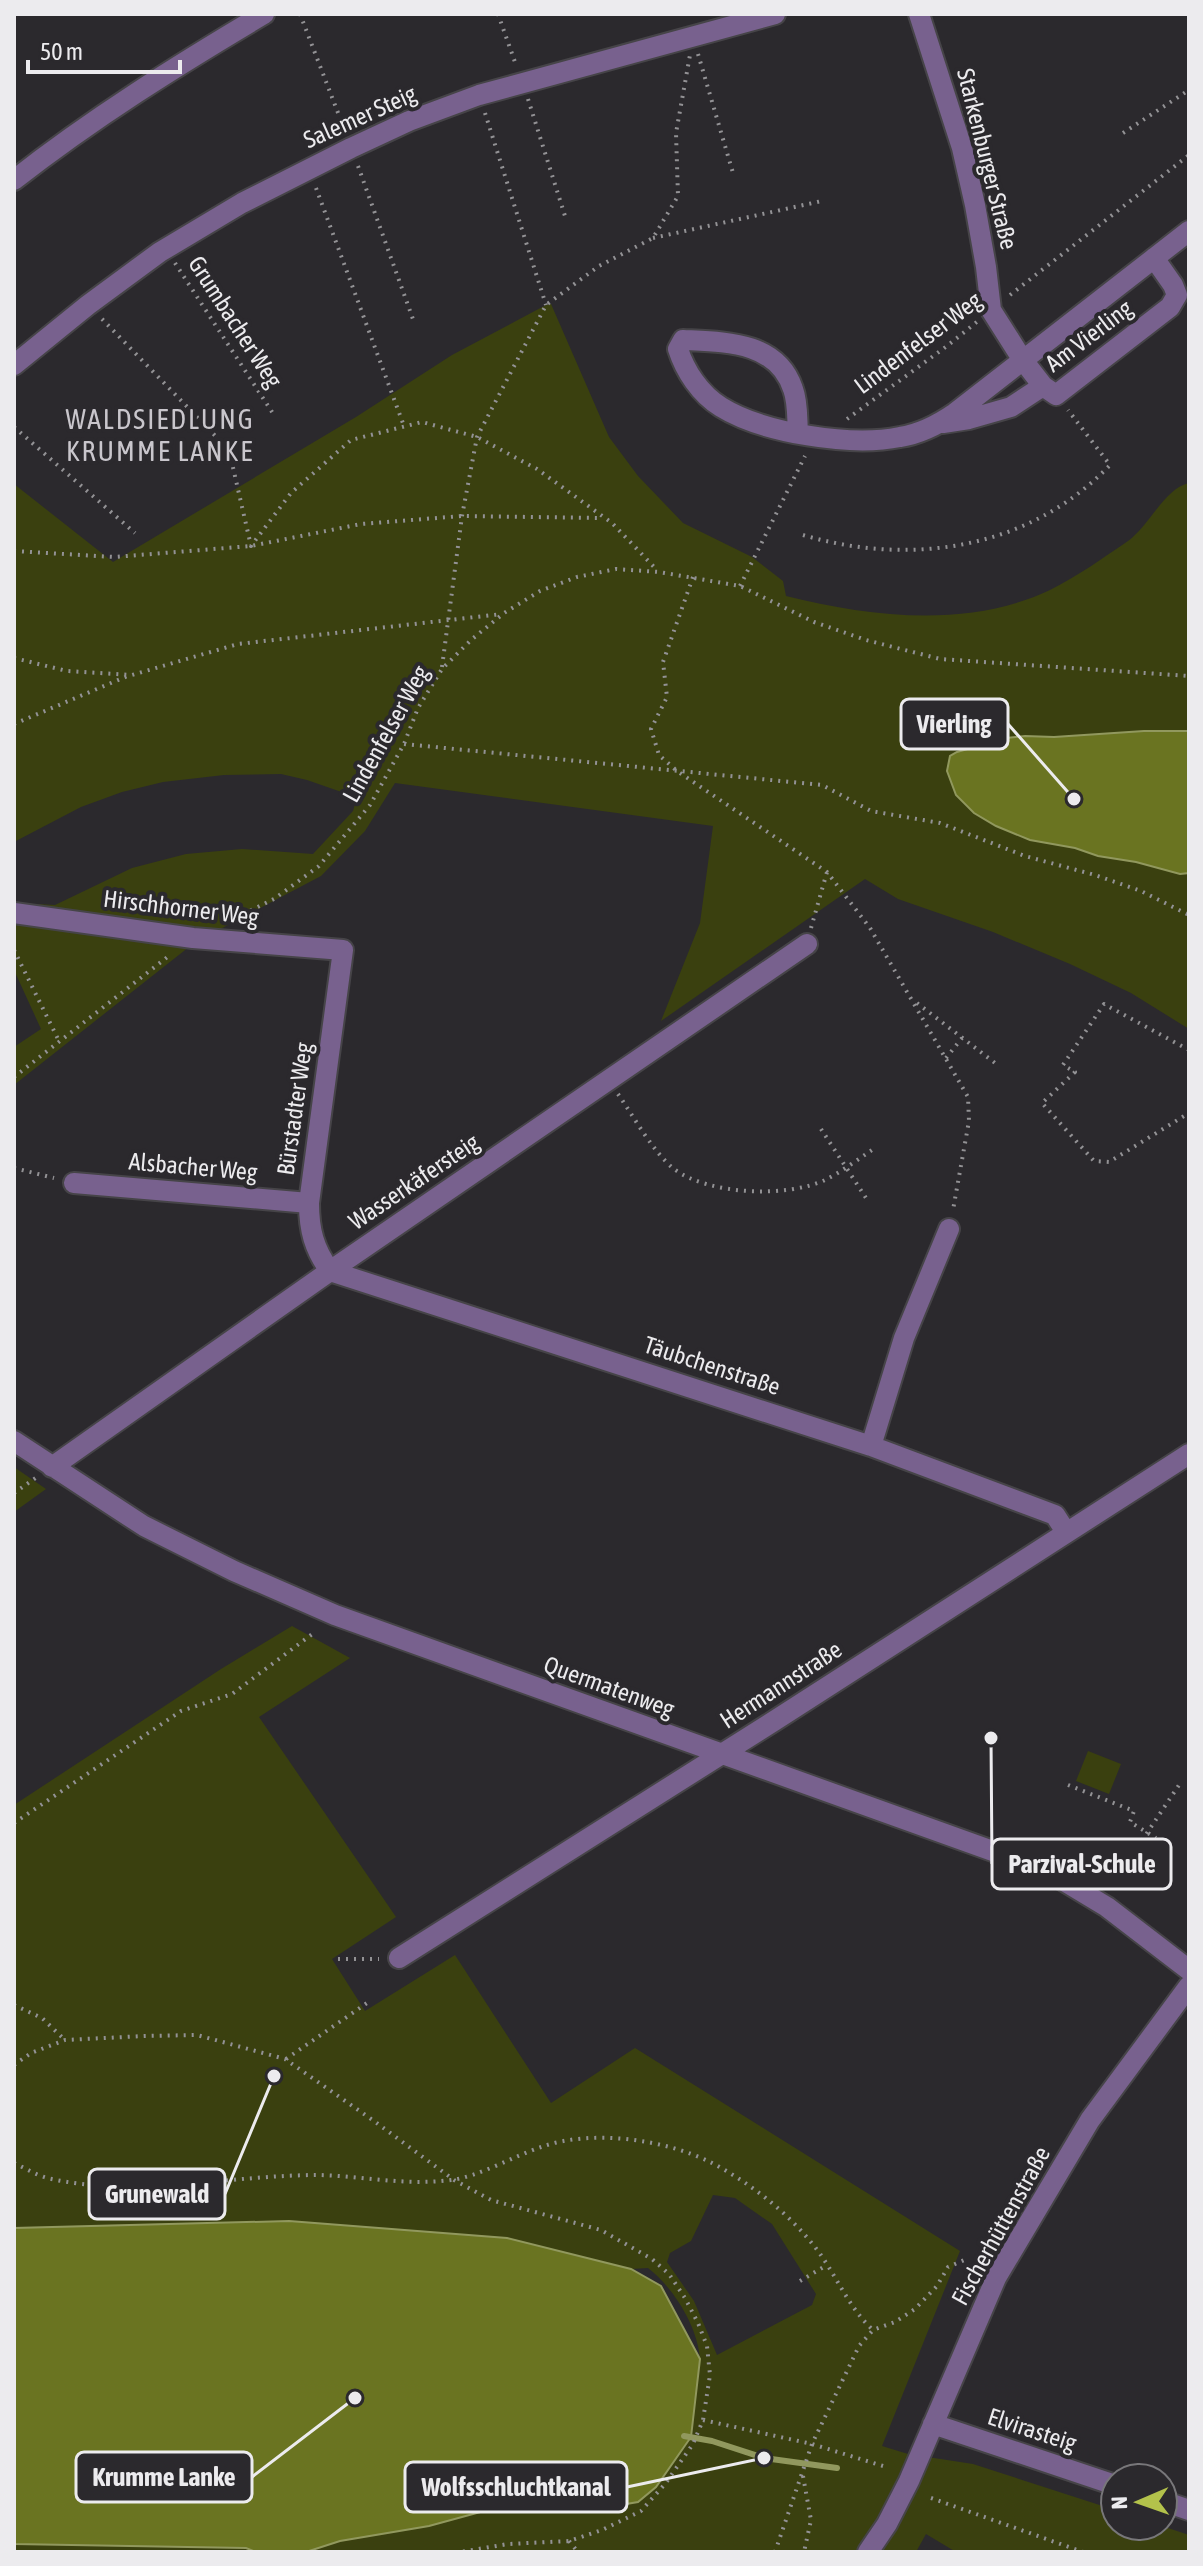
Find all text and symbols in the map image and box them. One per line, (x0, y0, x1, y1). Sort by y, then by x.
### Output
scale bar (28, 24, 180, 74)
text: 50 m (40, 38, 83, 65)
street label: Starkenburger Straße (952, 66, 1023, 252)
street label: Salemer Steig (299, 79, 421, 153)
street label: Grumbacher Weg (183, 251, 288, 393)
street label: Lindenfelser Weg (849, 286, 987, 399)
street label: Am Vierling (1040, 294, 1138, 377)
district label: WALDSIEDLUNG KRUMME LANKE (65, 403, 255, 467)
street label: Lindenfelser Weg (337, 660, 435, 807)
callout: Vierling (901, 699, 1008, 749)
text: Vierling (916, 709, 992, 739)
street label: Hirschhorner Weg (102, 885, 261, 931)
street label: Bürstadter Weg (272, 1040, 317, 1177)
street label: Wasserkäfersteig (344, 1128, 484, 1235)
street label: Alsbacher Weg (128, 1147, 259, 1186)
street label: Täubchenstraße (641, 1331, 784, 1400)
street label: Hermannstraße (715, 1635, 846, 1734)
street label: Quermatenweg (540, 1650, 679, 1723)
callout: Parzival-Schule (992, 1839, 1171, 1889)
text: Parzival-Schule (1008, 1849, 1156, 1879)
street label: Fischerhüttenstraße (946, 2142, 1055, 2310)
callout: Grunewald (89, 2169, 225, 2219)
text: Grunewald (105, 2179, 209, 2209)
street label: Elvirasteig (985, 2403, 1080, 2457)
callout: Krumme Lanke (76, 2452, 252, 2502)
text: Krumme Lanke (92, 2462, 236, 2492)
callout: Wolfsschluchtkanal (405, 2462, 627, 2512)
north arrow (1099, 2462, 1179, 2542)
text: Wolfsschluchtkanal (420, 2472, 612, 2502)
text: N (1106, 2496, 1132, 2510)

